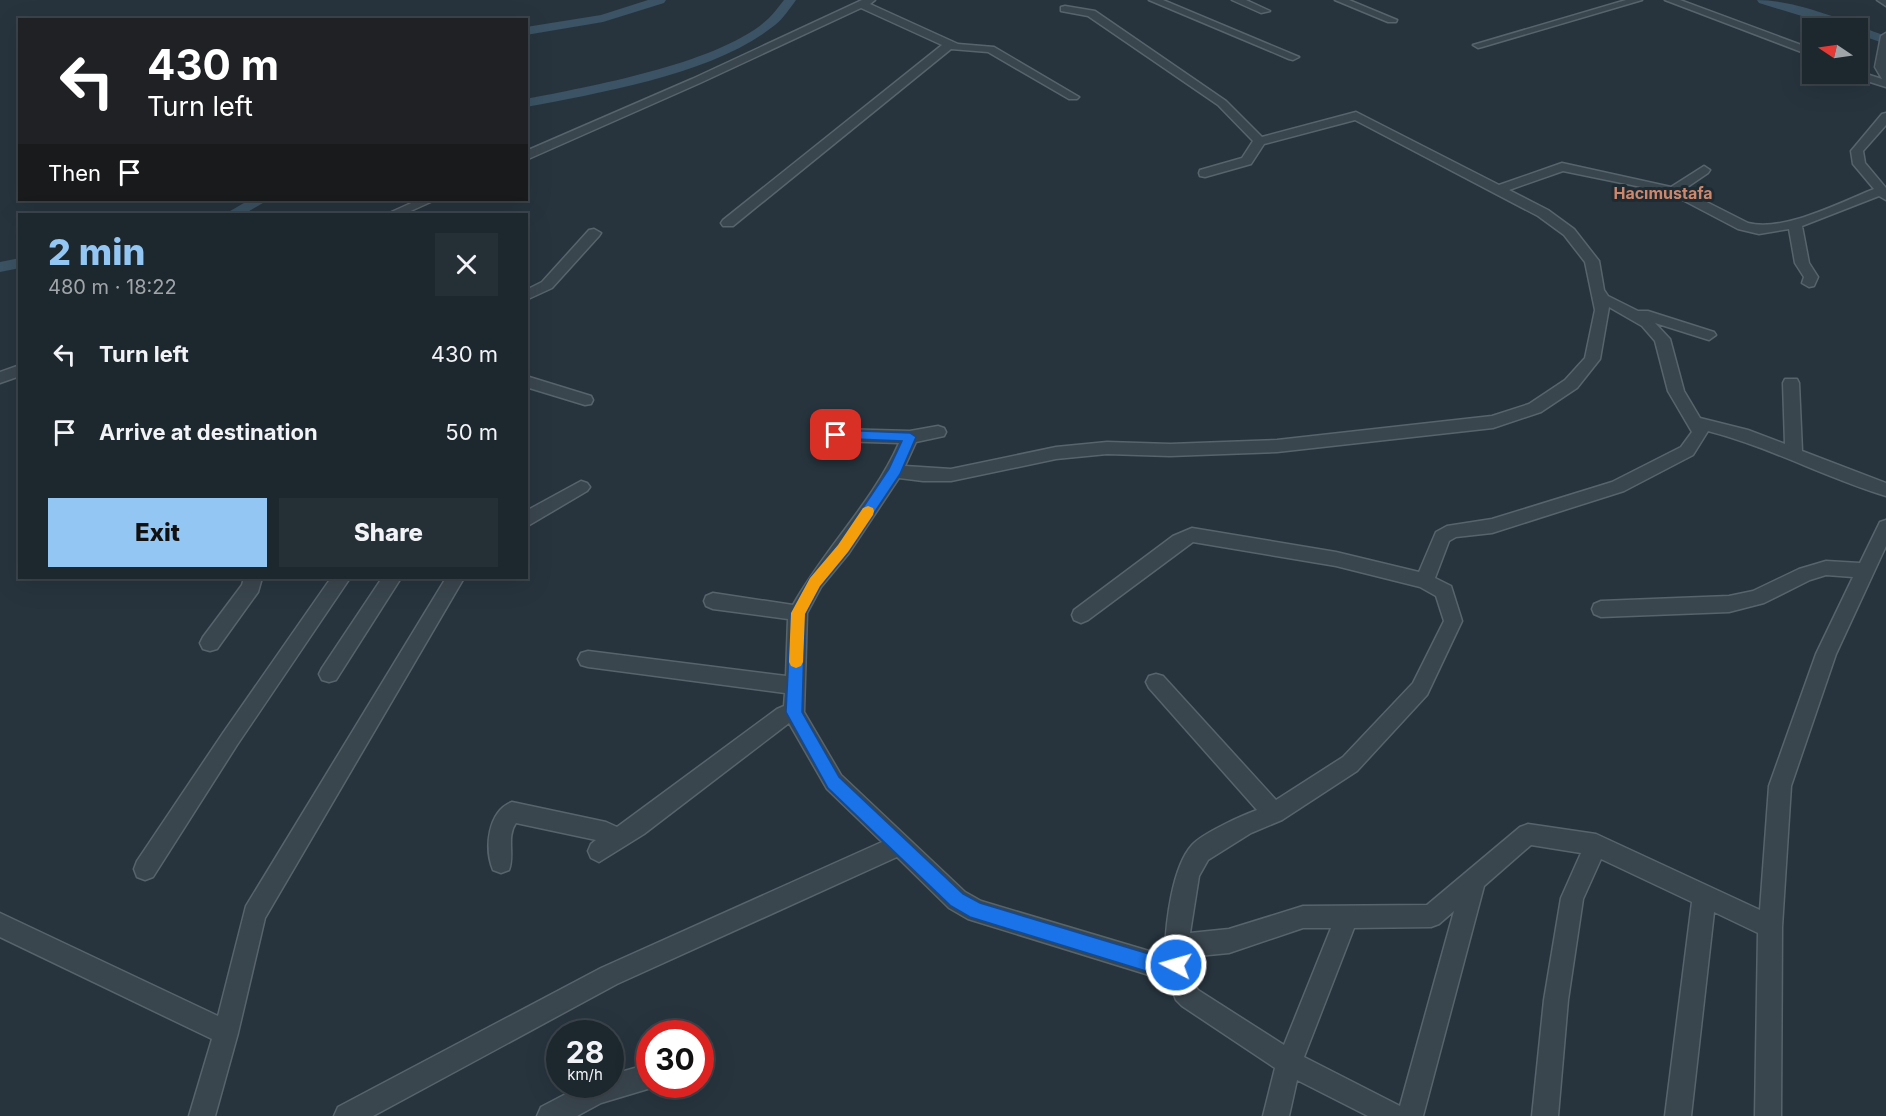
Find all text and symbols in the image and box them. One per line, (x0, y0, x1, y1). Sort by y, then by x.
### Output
north arrow (1802, 18, 1868, 84)
map controls (1802, 18, 1868, 84)
text: 430 m (147, 39, 279, 90)
icon: left (48, 42, 126, 120)
text: Turn left (147, 90, 253, 123)
icon: arrive (113, 156, 146, 189)
text: Then (48, 160, 101, 186)
district label: Hacımustafa (1613, 183, 1713, 203)
text: 2 min (48, 230, 145, 274)
button: close (435, 233, 498, 296)
text: 480 m · 18:22 (48, 275, 177, 299)
icon: left (48, 338, 81, 371)
text: Turn left (99, 341, 189, 367)
text: 430 m (431, 341, 498, 367)
pin (810, 409, 861, 460)
icon: arrive (48, 416, 81, 449)
icon: arrive (819, 418, 852, 451)
text: Arrive at destination (99, 419, 318, 445)
text: 50 m (445, 419, 498, 445)
button: Exit (48, 498, 267, 567)
button: Share (279, 498, 498, 567)
position arrow (1144, 933, 1208, 997)
speed limit sign: 30 (636, 1020, 714, 1098)
text: 28 (566, 1034, 604, 1070)
text: km/h (567, 1065, 603, 1084)

